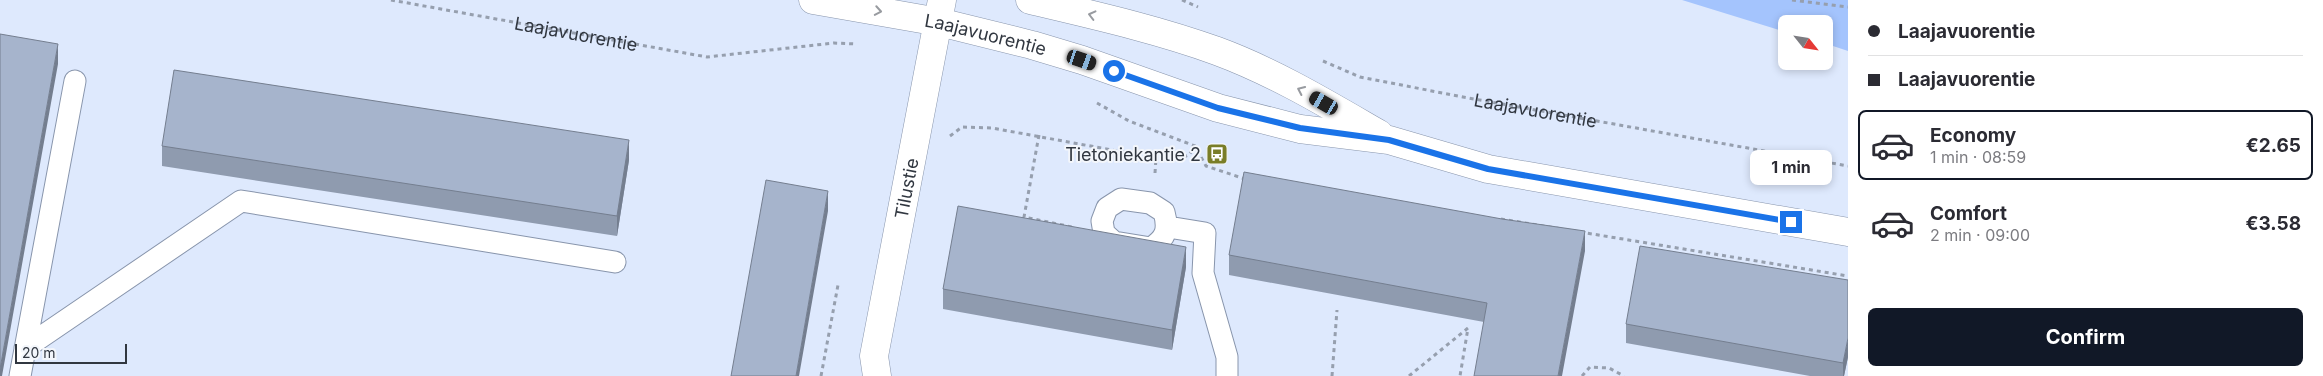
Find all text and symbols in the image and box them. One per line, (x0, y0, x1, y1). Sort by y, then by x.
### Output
one-way arrow (873, 5, 882, 15)
street label: Laajavuorentie (923, 9, 1049, 59)
one-way arrow (1088, 10, 1096, 20)
street label: Laajavuorentie (513, 12, 639, 55)
north arrow (1778, 15, 1832, 70)
map controls (1778, 15, 1833, 70)
text: Laajavuorentie (1898, 20, 2035, 43)
car (1065, 48, 1098, 72)
route start (1103, 60, 1125, 82)
text: Laajavuorentie (1898, 68, 2035, 91)
one-way arrow (1297, 86, 1306, 96)
car (1307, 89, 1340, 117)
street label: Laajavuorentie (1472, 89, 1599, 131)
icon: car (1870, 123, 1915, 168)
text: Economy (1930, 124, 2016, 147)
text: €2.65 (2246, 134, 2301, 157)
bus stop icon: Tietoniekantie 2 (1205, 142, 1229, 166)
place label: Tietoniekantie 2 (1065, 144, 1201, 165)
text: 1 min · 08:59 (1930, 147, 2026, 167)
callout: 1 min (1750, 150, 1832, 184)
street label: Tilustie (890, 156, 922, 220)
text: 1 min (1771, 157, 1811, 177)
icon: car (1870, 201, 1915, 246)
text: Comfort (1930, 202, 2007, 225)
route end (1780, 211, 1802, 233)
text: €3.58 (2245, 212, 2301, 235)
text: 2 min · 09:00 (1930, 225, 2030, 245)
button: Confirm (1868, 308, 2303, 366)
scale bar (15, 341, 128, 364)
text: 20 m (22, 344, 56, 361)

